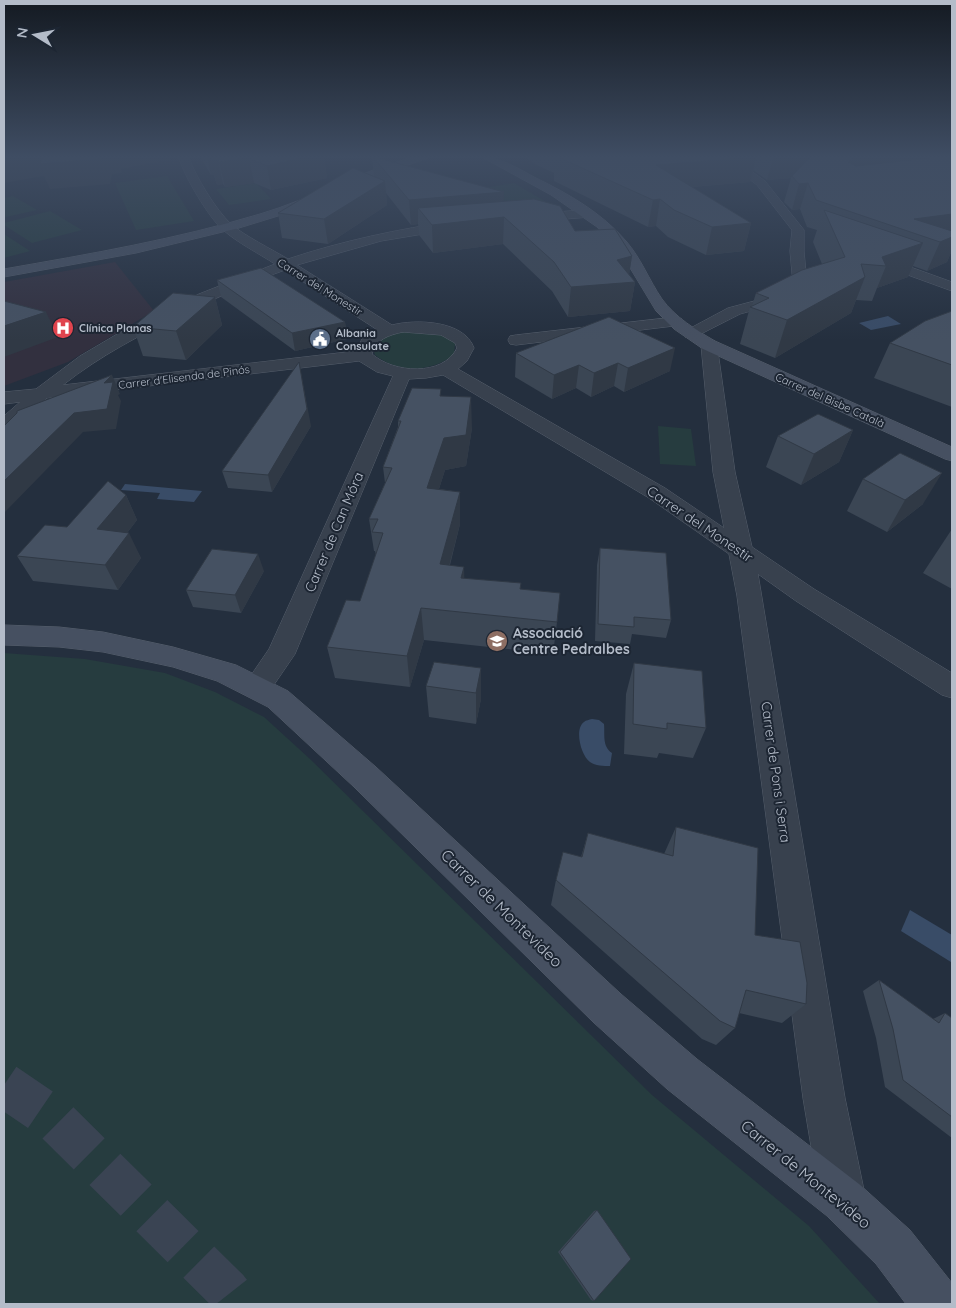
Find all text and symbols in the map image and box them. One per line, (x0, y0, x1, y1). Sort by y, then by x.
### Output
north arrow (10, 10, 60, 60)
text: N (12, 26, 32, 39)
street label: Carrer del Monestir (275, 255, 366, 319)
hospital icon: Clínica Planas (51, 316, 75, 340)
place label: Clínica Planas (79, 321, 152, 335)
place label: Albania Consulate (336, 326, 389, 353)
public building icon: Albania Consulate (308, 327, 332, 351)
street label: Carrer d'Elisenda de Pinós (117, 362, 251, 392)
street label: Carrer del Bisbe Català (773, 370, 887, 430)
street label: Carrer de Can Móra (301, 469, 367, 595)
street label: Carrer del Monestir (643, 482, 757, 567)
place label: Associació Centre Pedralbes (513, 624, 630, 658)
school or university icon: Associació Centre Pedralbes (485, 629, 509, 653)
street label: Carrer de Pons i Serra (757, 700, 795, 844)
street label: Carrer de Montevideo (437, 845, 567, 971)
street label: Carrer de Montevideo (737, 1115, 875, 1233)

